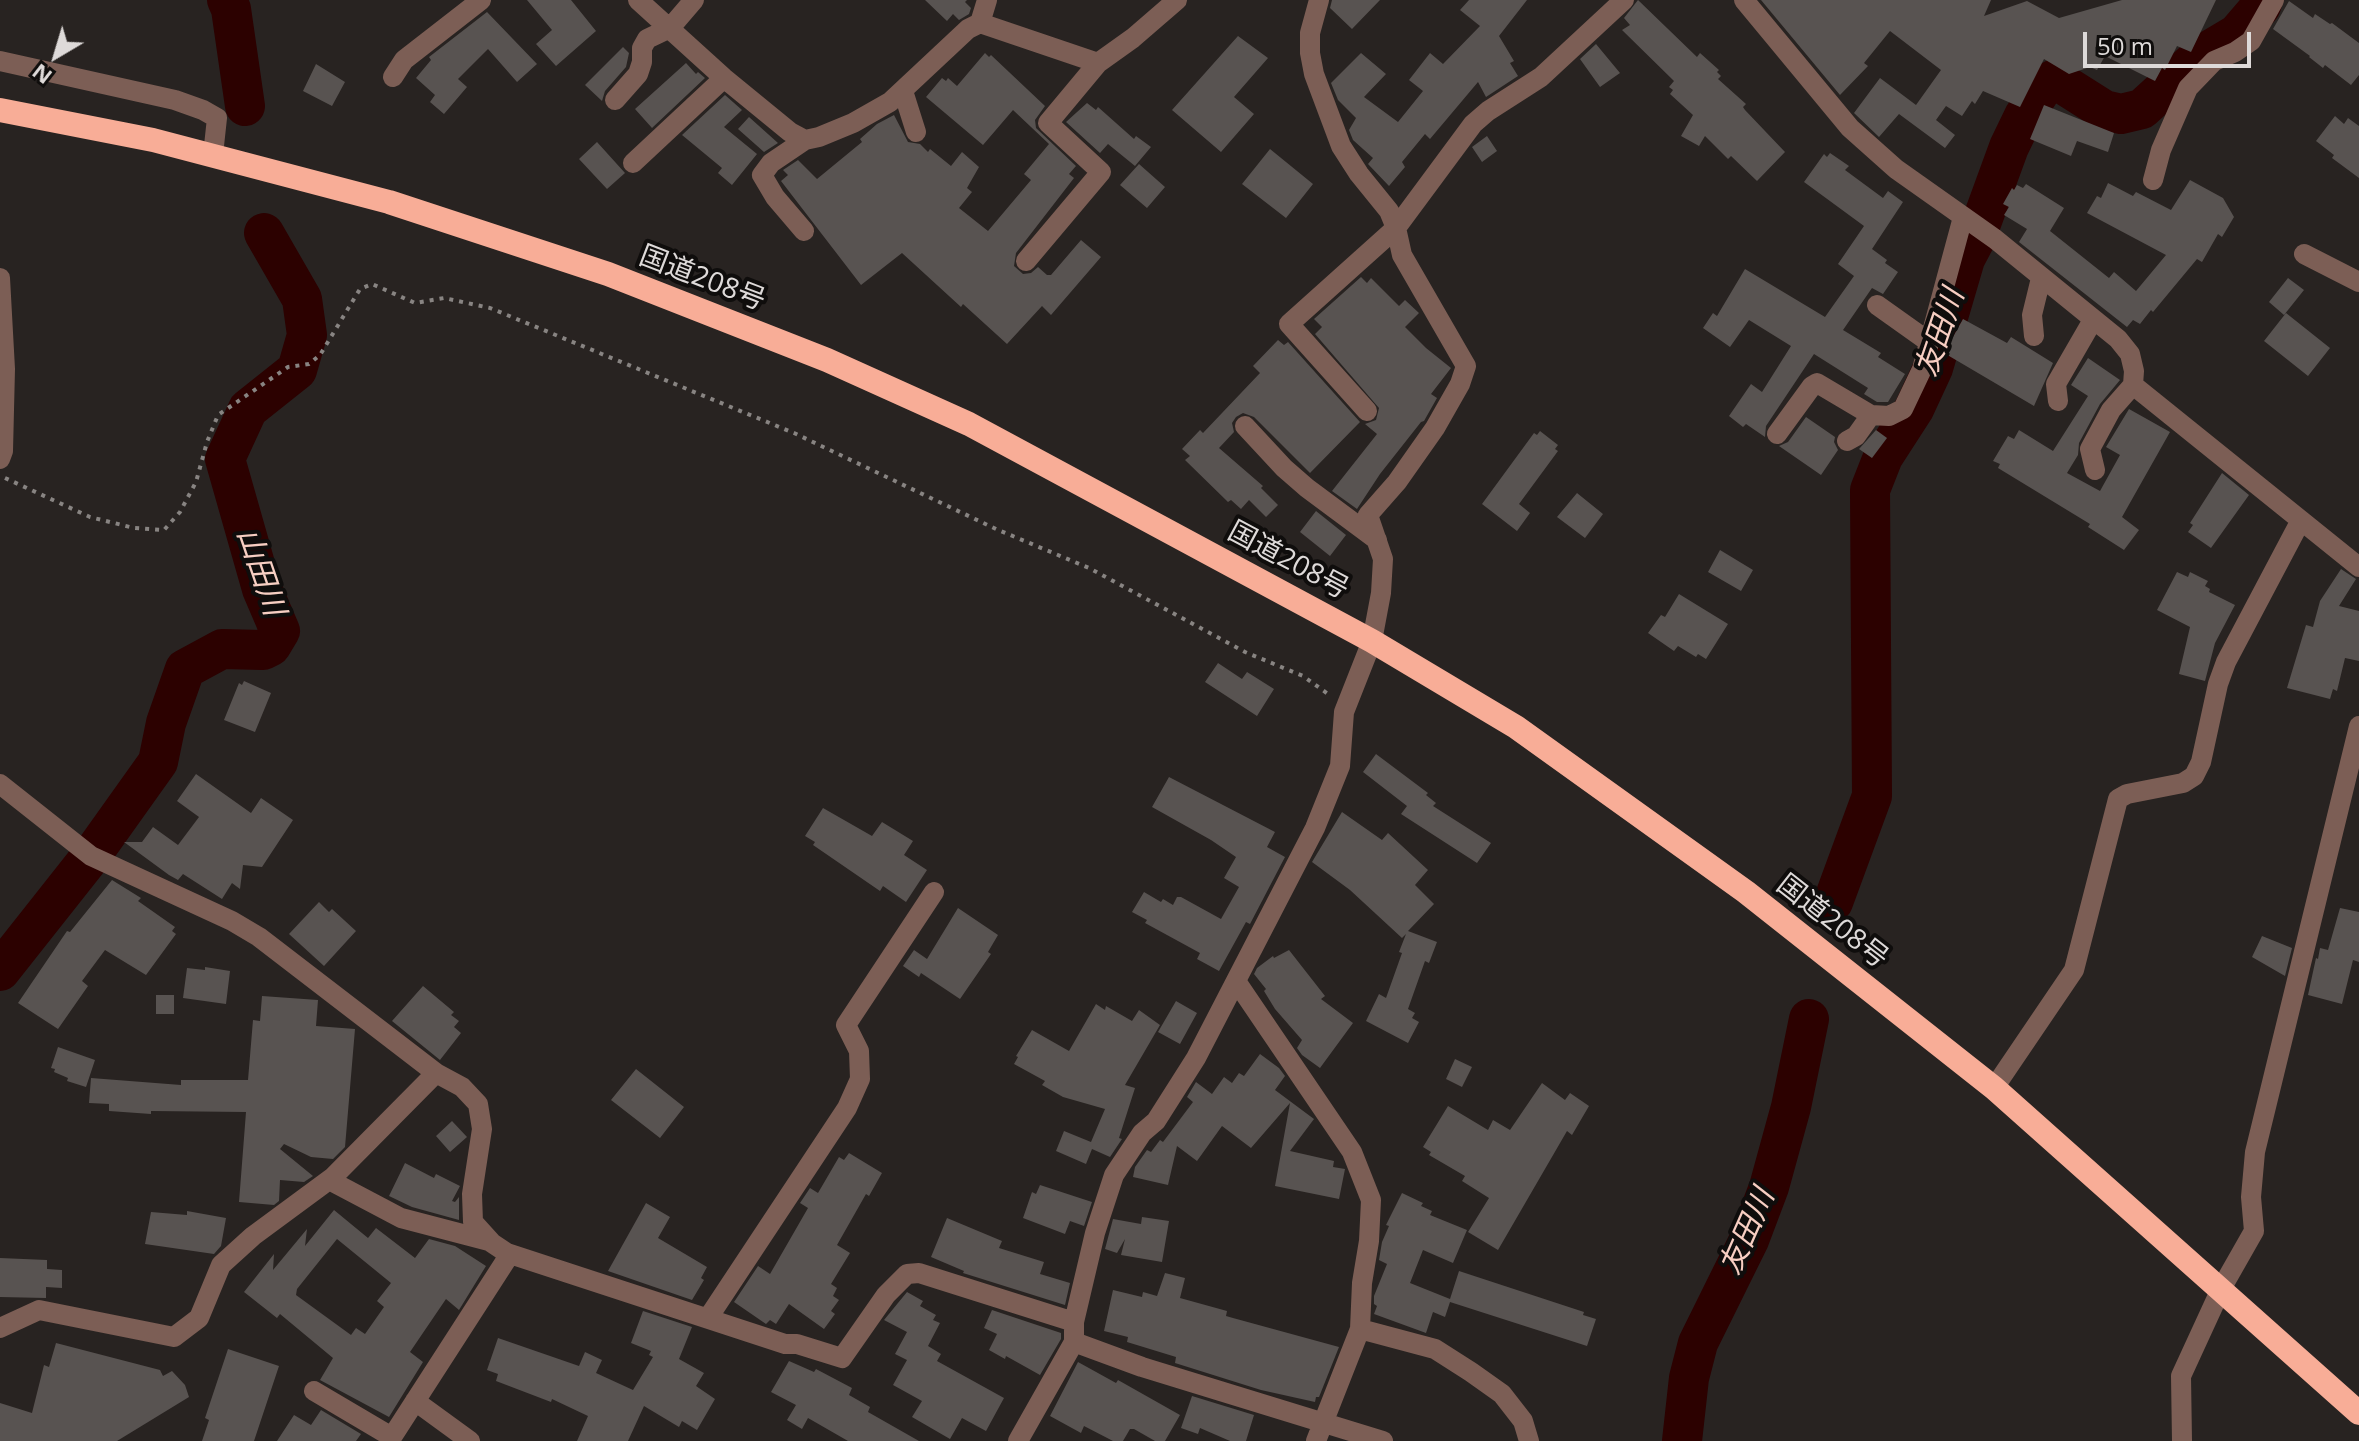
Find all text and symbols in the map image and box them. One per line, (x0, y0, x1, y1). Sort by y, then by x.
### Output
north arrow (16, 16, 96, 96)
scale bar (2087, 16, 2255, 66)
text: 50 m (2097, 29, 2153, 62)
text: N (25, 58, 58, 92)
street label: 国道208号 (634, 240, 770, 318)
water label: 友田川 (1909, 285, 1973, 381)
street label: 国道208号 (1222, 515, 1354, 607)
water label: 山田川 (228, 524, 292, 620)
street label: 国道208号 (1770, 868, 1894, 976)
water label: 友田川 (1713, 1184, 1783, 1280)

